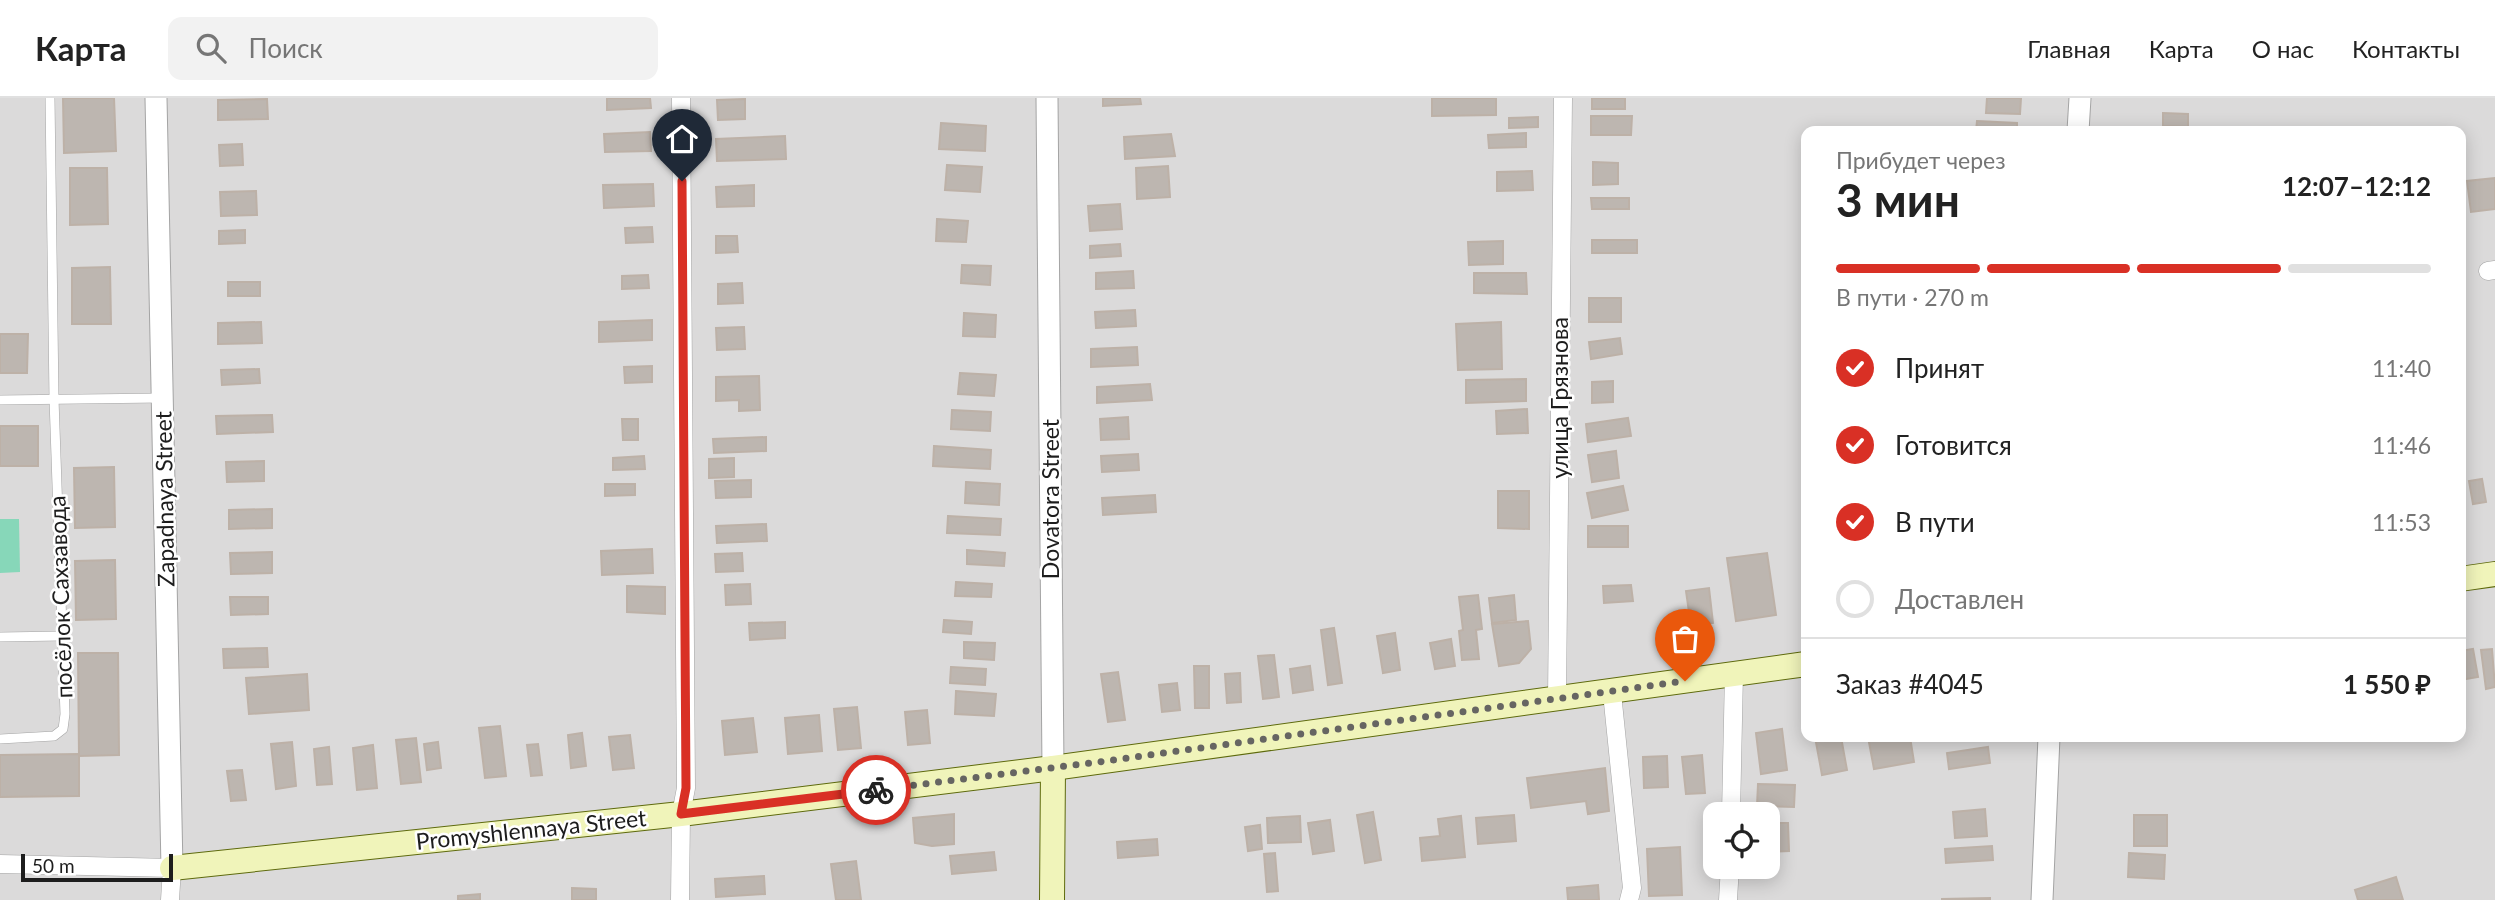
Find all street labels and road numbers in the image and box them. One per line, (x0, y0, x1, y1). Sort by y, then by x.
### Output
street label: улица Грязнова (1545, 317, 1573, 479)
street label: Zapadnaya Street (148, 410, 180, 587)
street label: Dovatora Street (1036, 418, 1064, 579)
street label: посёлок Сахзавода (42, 495, 78, 699)
street label: Promyshlennaya Street (414, 803, 648, 855)

